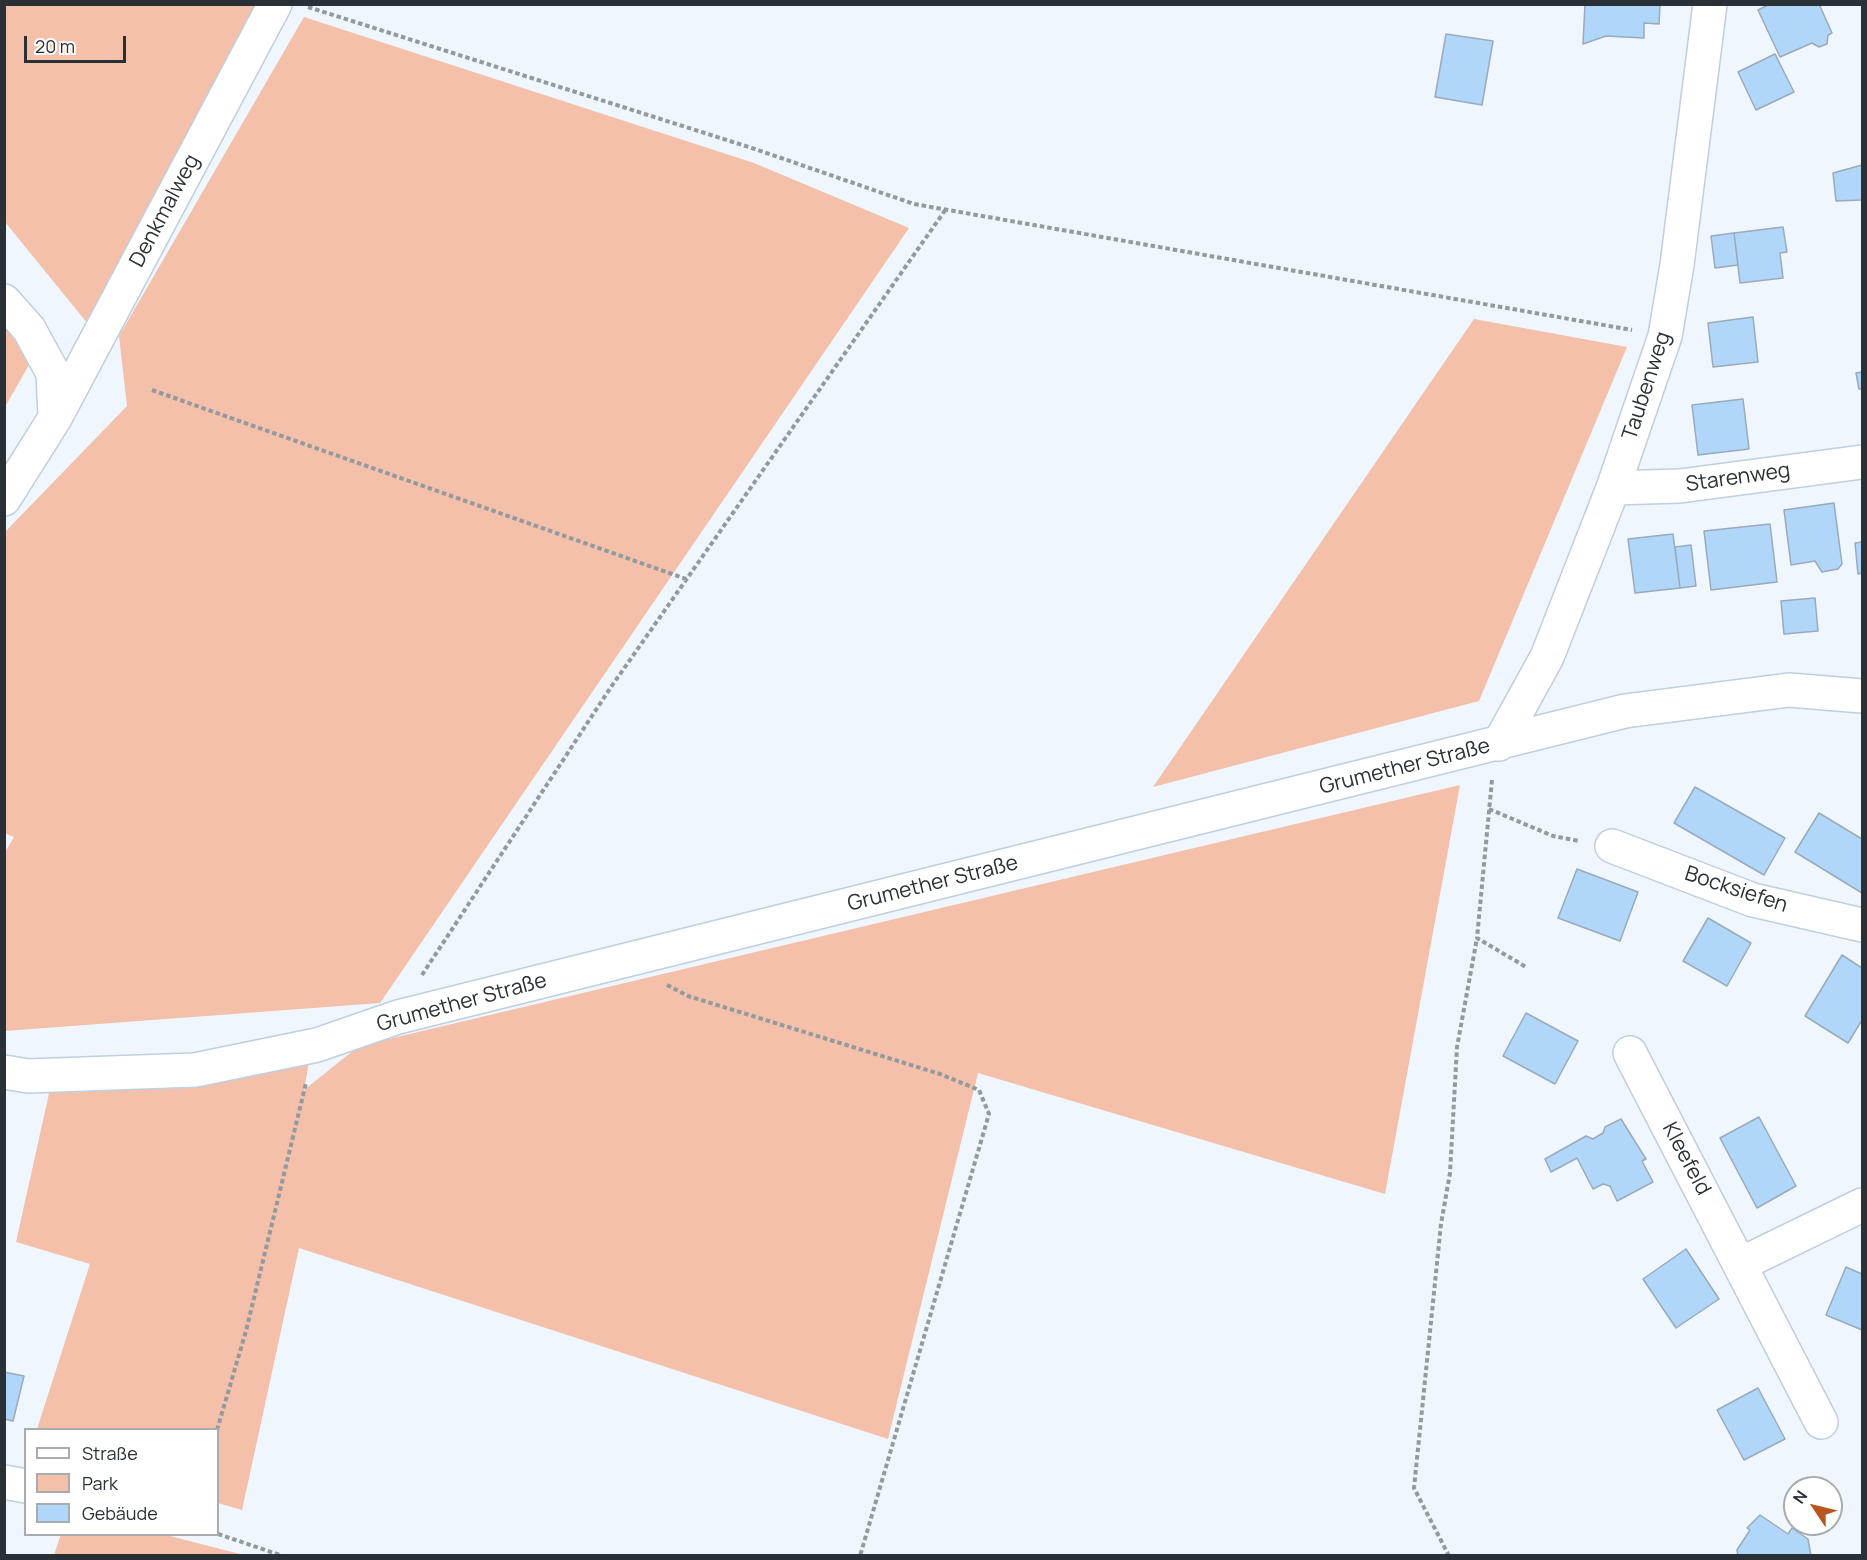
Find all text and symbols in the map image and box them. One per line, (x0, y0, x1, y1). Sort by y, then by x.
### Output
scale bar (27, 24, 129, 62)
text: 20 m (35, 34, 75, 58)
street label: Denkmalweg (125, 150, 205, 272)
street label: Taubenweg (1618, 329, 1676, 443)
street label: Starenweg (1684, 458, 1792, 498)
street label: Grumether Straße (1317, 734, 1493, 800)
street label: Grumether Straße (845, 851, 1021, 917)
street label: Bocksiefen (1681, 862, 1791, 918)
street label: Grumether Straße (374, 968, 550, 1038)
street label: Kleefeld (1656, 1118, 1716, 1200)
legend (24, 1428, 219, 1536)
text: Straße (82, 1441, 138, 1465)
text: Park (82, 1471, 118, 1495)
north arrow (1783, 1476, 1843, 1536)
text: N (1788, 1486, 1812, 1508)
text: Gebäude (82, 1501, 158, 1525)

